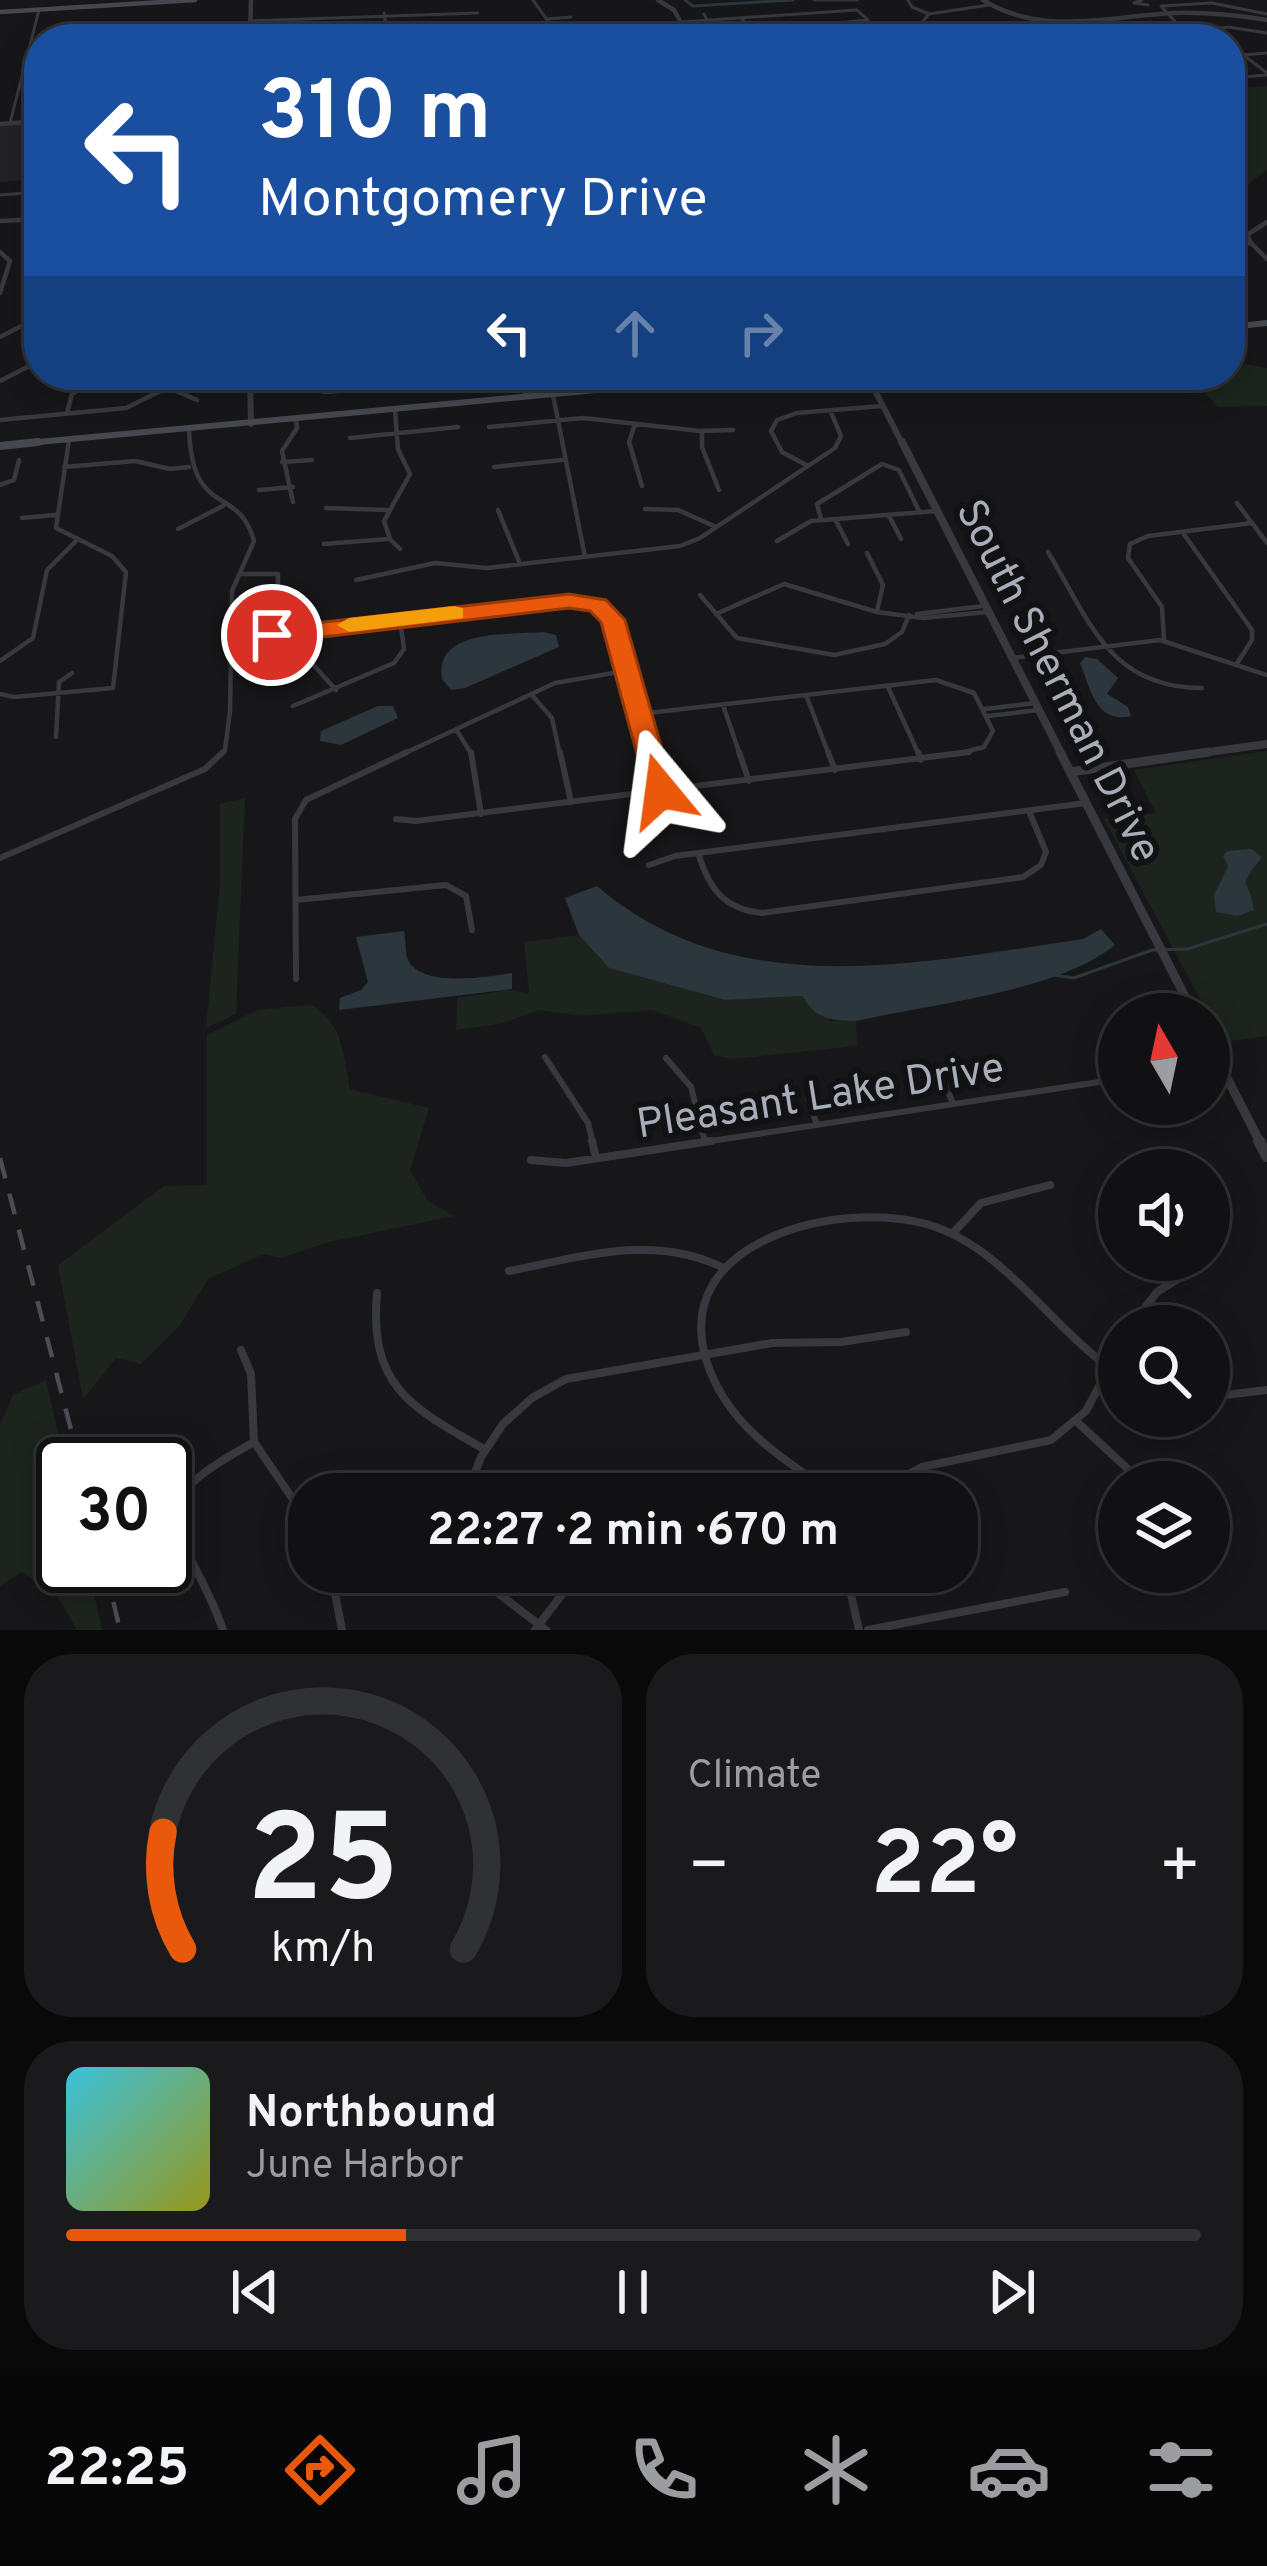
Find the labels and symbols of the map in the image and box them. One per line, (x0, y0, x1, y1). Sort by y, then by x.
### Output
street label: South Sherman Drive (942, 492, 1170, 872)
pin (221, 584, 323, 686)
position arrow (598, 728, 724, 854)
north arrow (1098, 993, 1230, 1125)
street label: Pleasant Lake Drive (633, 1043, 1008, 1154)
speed limit sign: 30 (36, 1437, 192, 1593)

